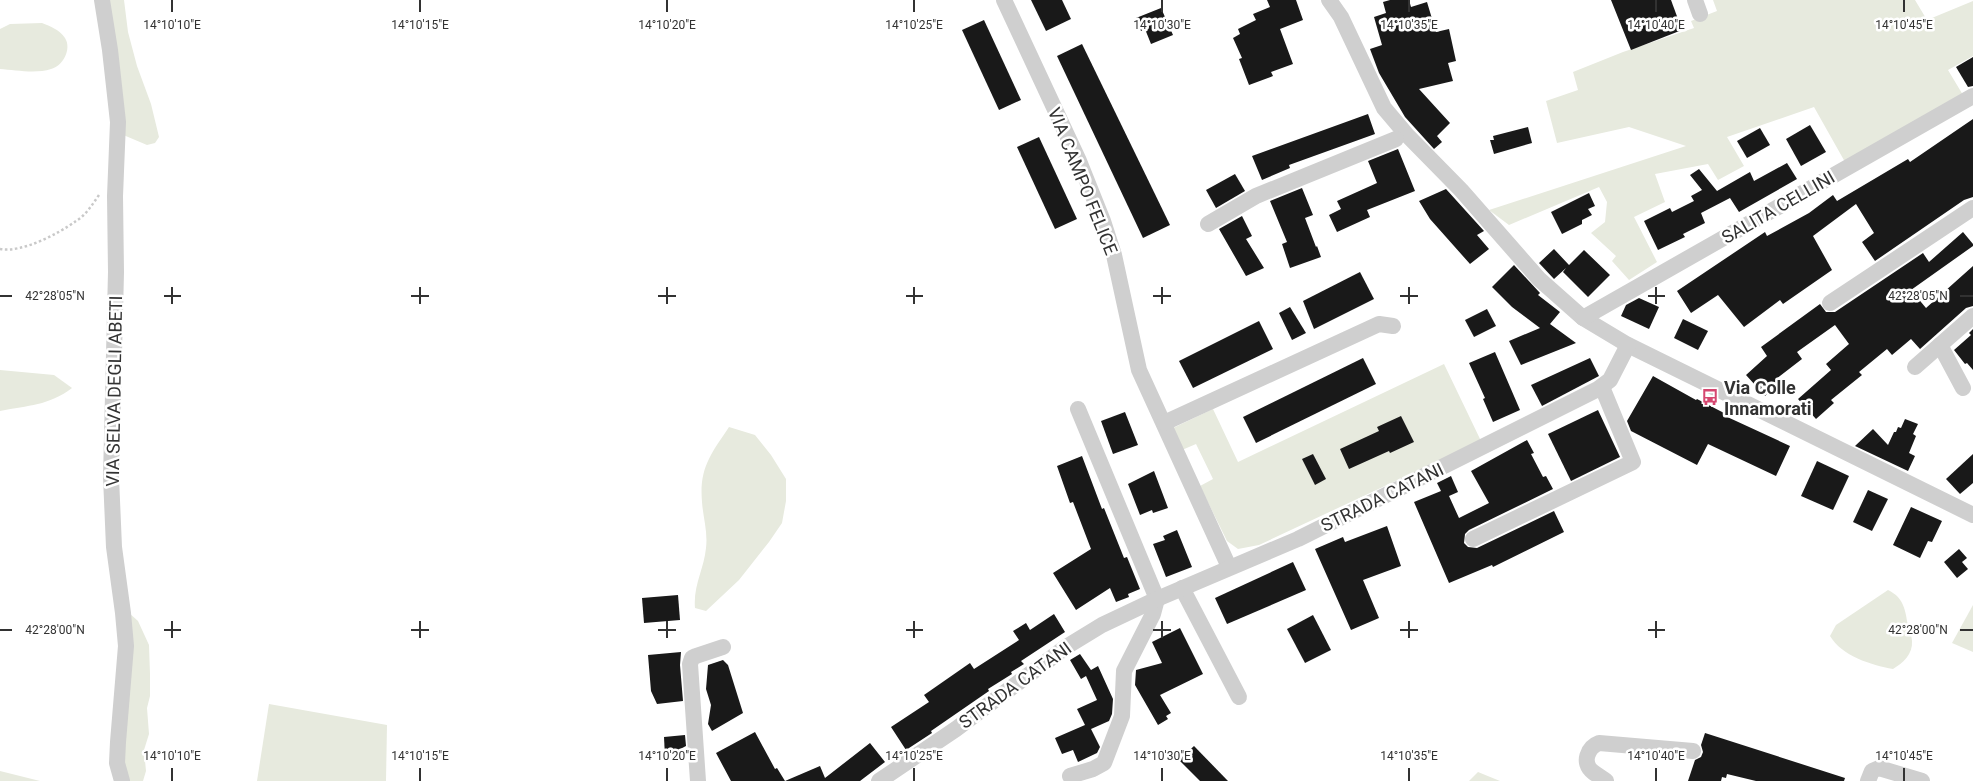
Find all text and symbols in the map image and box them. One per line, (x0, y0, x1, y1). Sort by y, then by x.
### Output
text: 14°10'10"E (143, 18, 201, 32)
text: 14°10'15"E (391, 18, 449, 32)
text: 14°10'20"E (638, 18, 696, 32)
text: 14°10'25"E (885, 18, 943, 32)
text: 14°10'30"E (1133, 18, 1191, 32)
text: 14°10'35"E (1380, 18, 1438, 32)
text: 14°10'40"E (1627, 18, 1685, 32)
text: 14°10'45"E (1875, 18, 1933, 32)
street label: VIA CAMPO FELICE (1044, 104, 1122, 258)
street label: SALITA CELLINI (1718, 166, 1838, 248)
text: 42°28'05"N (25, 289, 85, 303)
text: 42°28'05"N (1888, 289, 1948, 303)
street label: VIA SELVA DEGLI ABETI (102, 295, 126, 487)
place label: Via Colle Innamorati (1724, 377, 1812, 419)
bus stop icon: Via Colle Innamorati (1700, 387, 1720, 407)
street label: STRADA CATANI (1317, 458, 1447, 536)
text: 42°28'00"N (25, 623, 85, 637)
text: 42°28'00"N (1888, 623, 1948, 637)
street label: STRADA CATANI (955, 637, 1075, 733)
text: 14°10'10"E (143, 749, 201, 763)
text: 14°10'15"E (391, 749, 449, 763)
text: 14°10'20"E (638, 749, 696, 763)
text: 14°10'25"E (885, 749, 943, 763)
text: 14°10'30"E (1133, 749, 1191, 763)
text: 14°10'35"E (1380, 749, 1438, 763)
text: 14°10'40"E (1627, 749, 1685, 763)
text: 14°10'45"E (1875, 749, 1933, 763)

